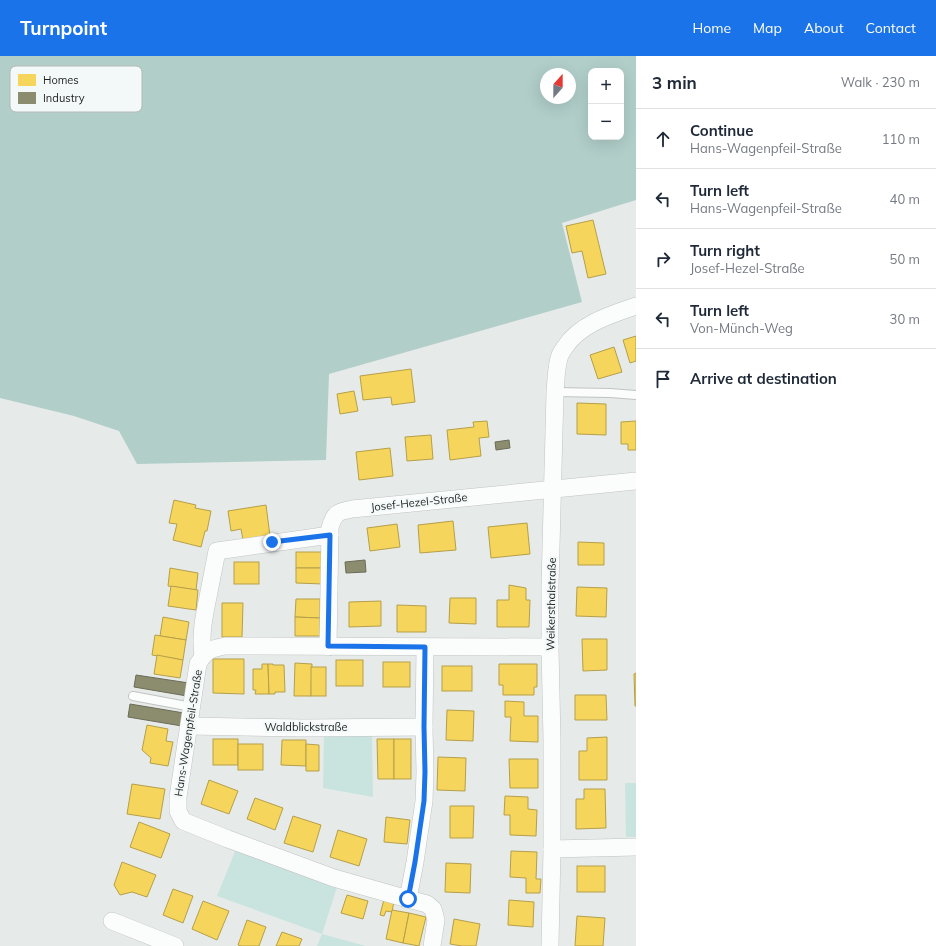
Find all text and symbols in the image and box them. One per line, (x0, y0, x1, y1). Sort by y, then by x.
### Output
text: Turnpoint (20, 16, 107, 40)
text: Home (692, 19, 731, 37)
text: Map (753, 19, 782, 37)
text: About (804, 19, 844, 37)
text: Contact (866, 19, 916, 37)
legend (10, 66, 142, 112)
north arrow (540, 68, 576, 104)
map controls (588, 68, 624, 140)
button: + (588, 68, 624, 104)
text: 3 min (652, 72, 697, 93)
text: Homes (43, 73, 79, 87)
text: Walk · 230 m (841, 74, 920, 90)
text: Industry (43, 91, 85, 105)
button: − (588, 104, 624, 140)
text: Continue (690, 121, 753, 140)
icon: ahead (652, 128, 674, 150)
text: 110 m (882, 131, 920, 147)
text: Hans-Wagenpfeil-Straße (690, 140, 842, 156)
text: Turn left (690, 181, 749, 200)
icon: left (652, 188, 674, 210)
text: 40 m (890, 191, 920, 207)
text: Hans-Wagenpfeil-Straße (690, 200, 842, 216)
text: Turn right (690, 241, 760, 260)
icon: right (652, 248, 674, 270)
text: 50 m (890, 251, 920, 267)
text: Josef-Hezel-Straße (690, 260, 805, 276)
text: Turn left (690, 301, 749, 320)
icon: left (652, 308, 674, 330)
text: 30 m (890, 311, 920, 327)
text: Von-Münch-Weg (690, 320, 793, 336)
icon: arrive (652, 368, 674, 390)
text: Arrive at destination (690, 369, 837, 388)
street label: Josef-Hezel-Straße (370, 490, 468, 514)
route end (263, 533, 281, 551)
street label: Weikersthalstraße (543, 557, 559, 651)
street label: Hans-Wagenpfeil-Straße (171, 668, 205, 797)
street label: Waldblickstraße (264, 720, 348, 734)
route start (399, 890, 417, 908)

